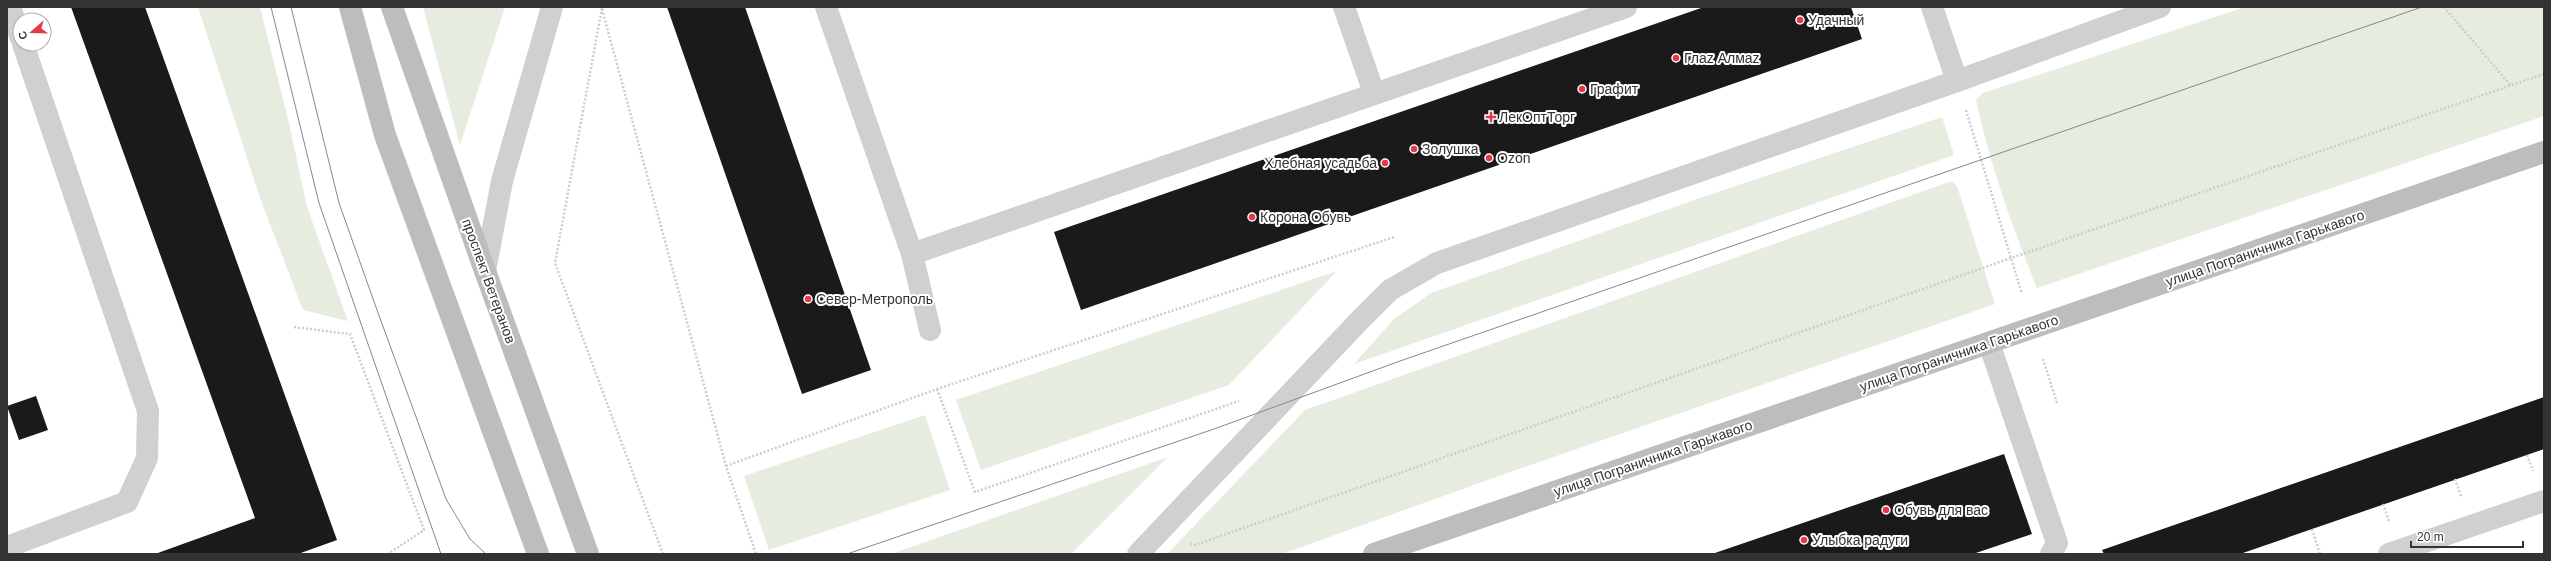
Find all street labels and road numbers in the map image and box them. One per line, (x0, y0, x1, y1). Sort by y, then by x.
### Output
street label: улица Пограничника Гарькавого (2164, 206, 2367, 290)
street label: проспект Ветеранов (459, 217, 519, 345)
street label: улица Пограничника Гарькавого (1858, 311, 2061, 395)
street label: улица Пограничника Гарькавого (1552, 416, 1755, 500)

